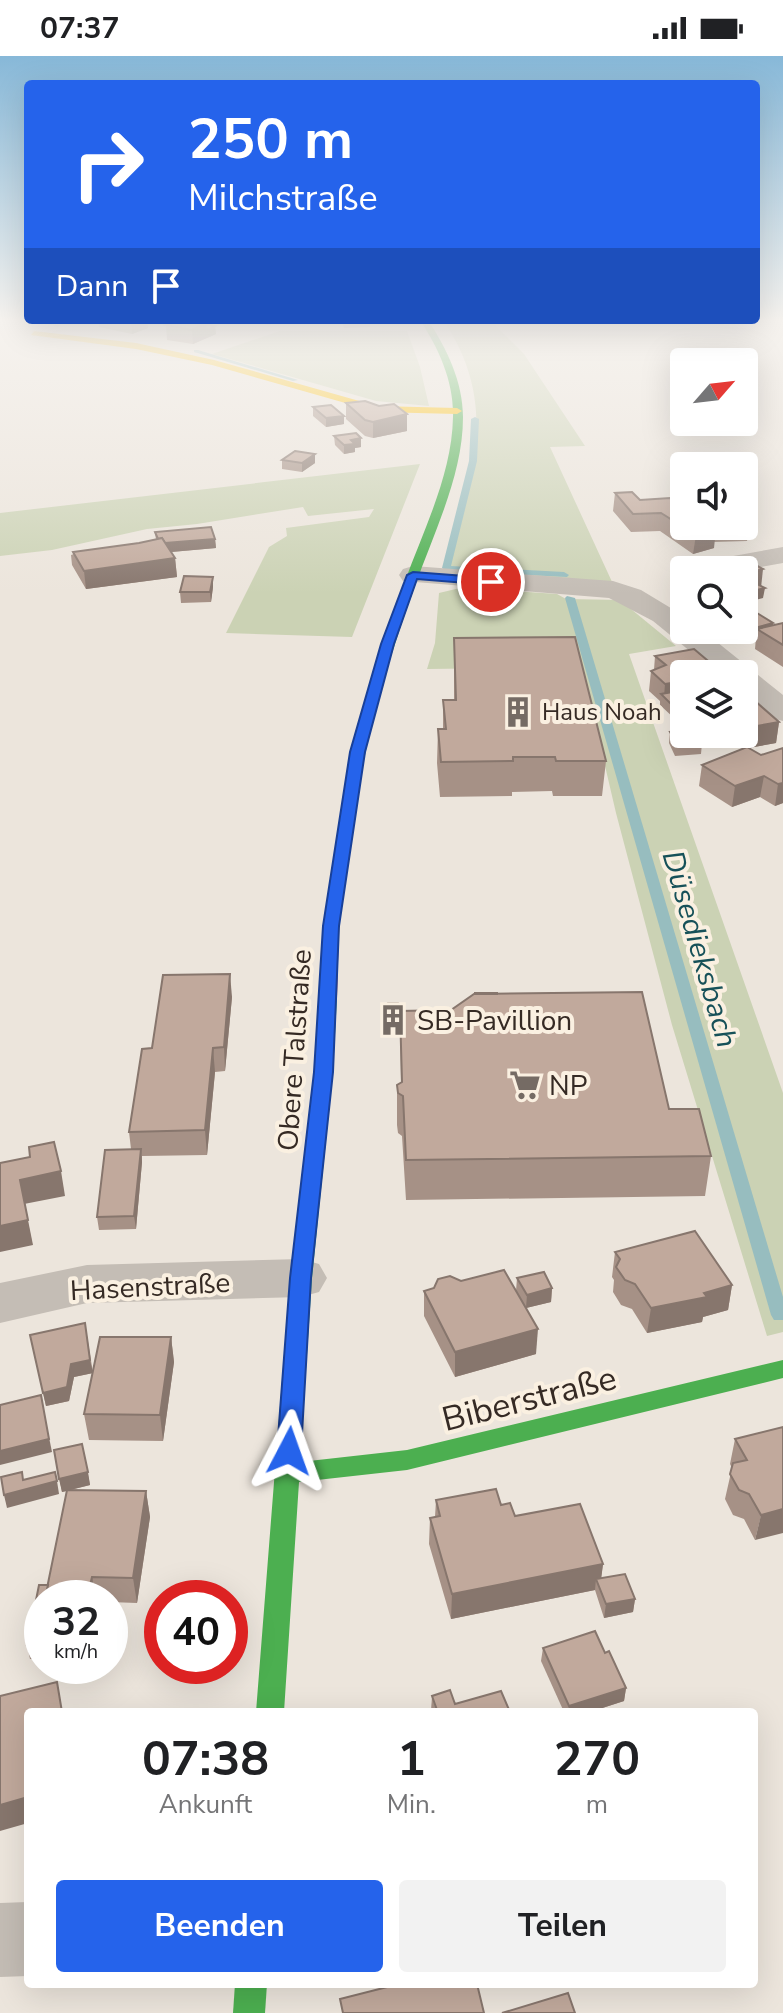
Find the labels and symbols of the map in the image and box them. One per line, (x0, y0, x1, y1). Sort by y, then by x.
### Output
north arrow (670, 348, 758, 436)
pin (457, 548, 525, 616)
building icon: Haus Noah (501, 695, 535, 729)
place label: Haus Noah (542, 696, 662, 728)
water label: Düsedieksbach (652, 846, 747, 1053)
street label: Obere Talstraße (269, 948, 321, 1152)
place label: SB-Pavillion (417, 1002, 572, 1040)
building icon: SB-Pavillion (376, 1003, 410, 1037)
place label: NP (549, 1067, 587, 1105)
supermarket icon: NP (508, 1068, 542, 1102)
street label: Hasenstraße (69, 1264, 231, 1310)
street label: Biberstraße (437, 1355, 621, 1443)
position arrow (247, 1409, 331, 1493)
speed limit sign: 40 (144, 1580, 248, 1684)

